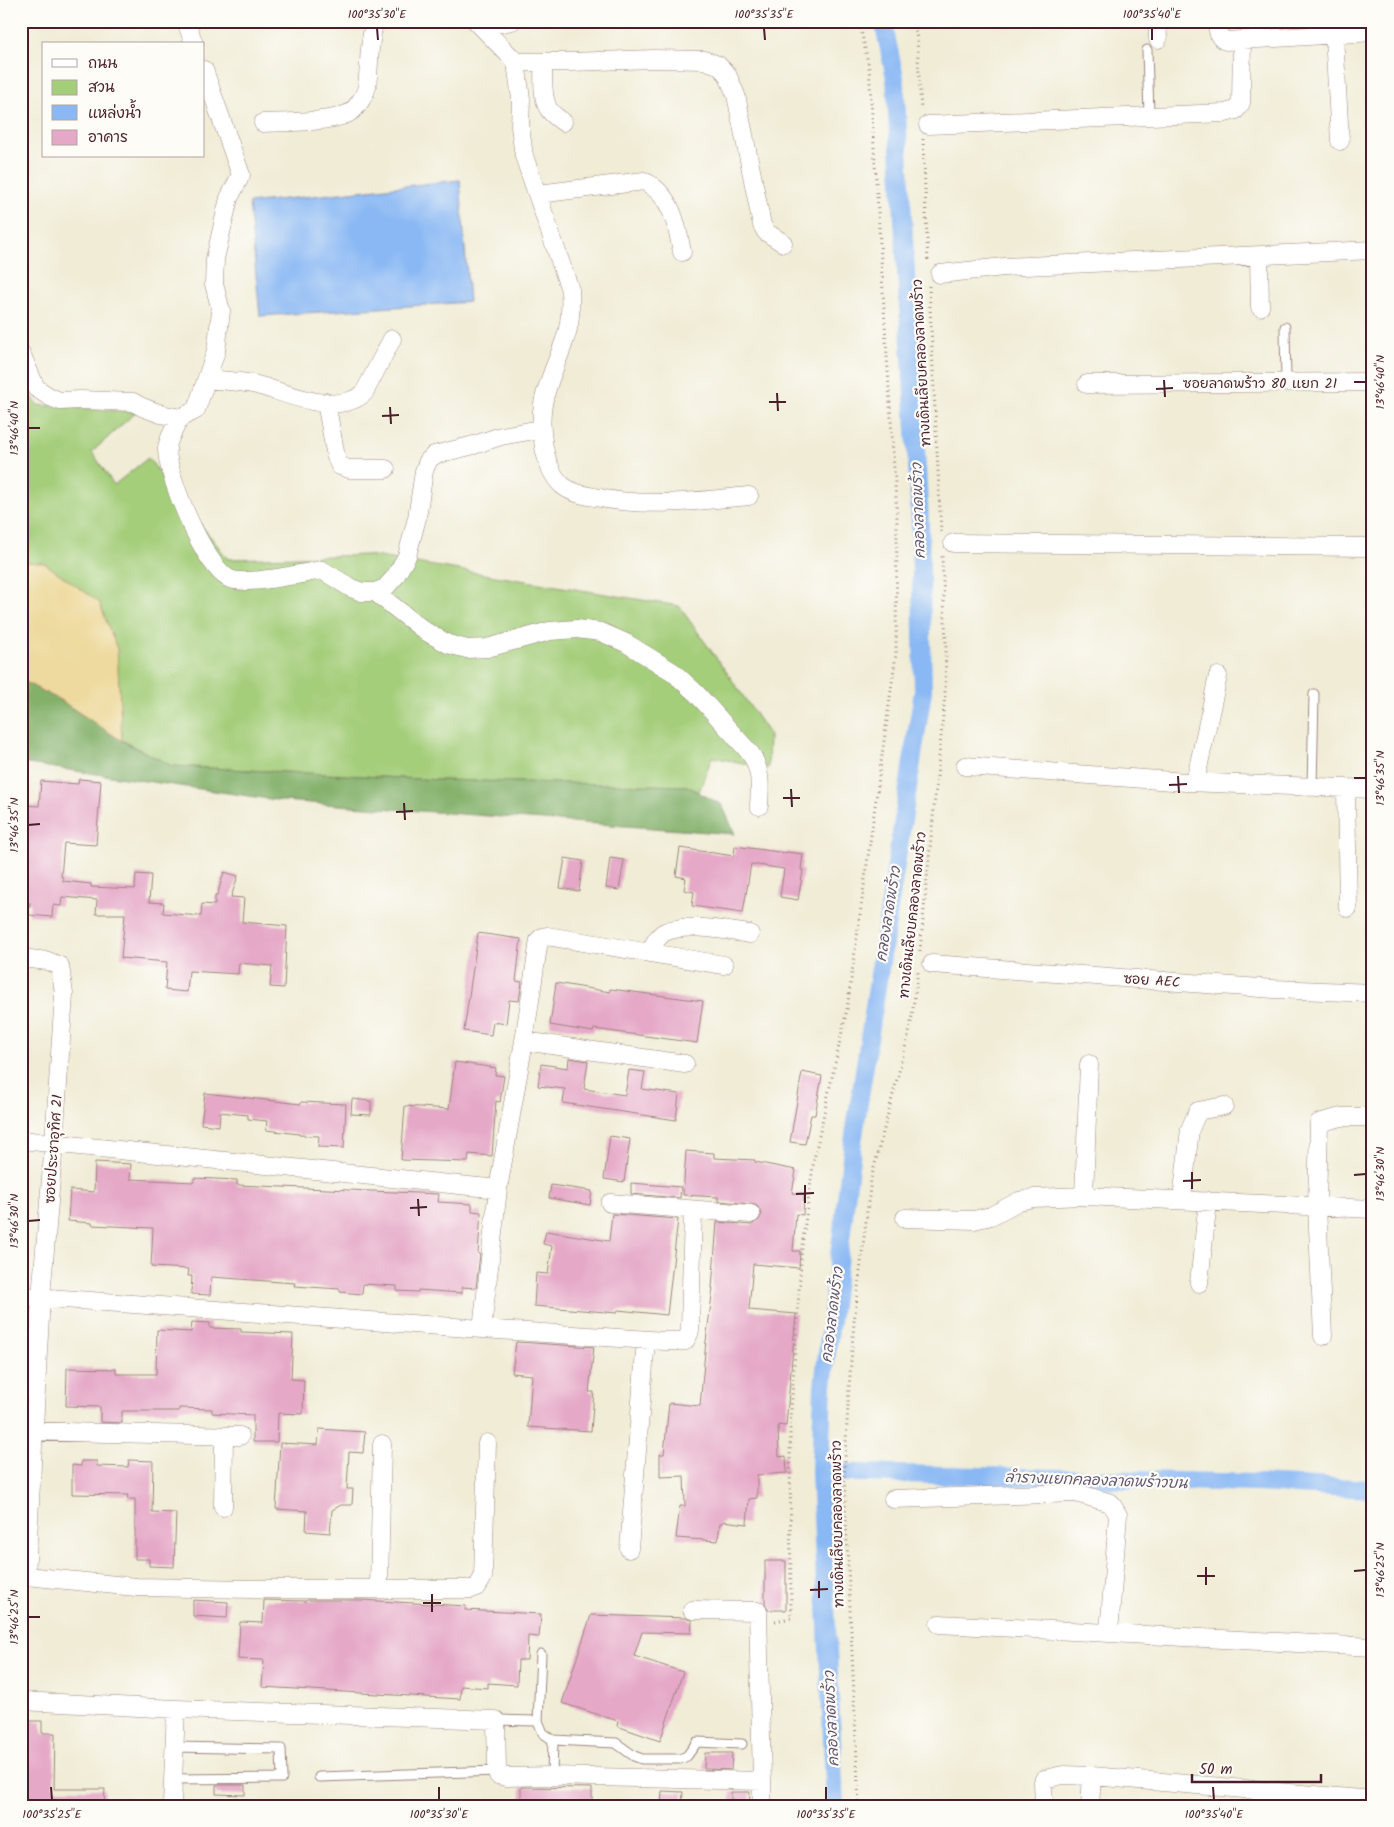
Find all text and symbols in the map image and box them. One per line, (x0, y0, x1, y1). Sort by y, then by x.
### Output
text: 100°35'30"E (348, 5, 407, 24)
text: 100°35'35"E (734, 5, 795, 24)
text: 100°35'40"E (1123, 5, 1182, 24)
legend (42, 42, 205, 158)
text: ถนน (88, 52, 117, 76)
text: สวน (88, 76, 115, 100)
text: แหล่งน้ำ (88, 99, 142, 126)
text: อาคาร (88, 126, 128, 150)
street label: ทางเดินเลียบคลองลาดพร้าว (907, 279, 937, 447)
text: 13°46'40"N (1371, 355, 1390, 409)
street label: ซอยลาดพร้าว 80 แยก 21 (1183, 373, 1337, 395)
text: 13°46'40"N (5, 401, 24, 455)
water label: คลองลาดพร้าว (905, 461, 933, 559)
text: 13°46'35"N (1371, 750, 1390, 806)
text: 13°46'35"N (5, 797, 24, 853)
street label: ทางเดินเลียบคลองลาดพร้าว (893, 831, 933, 1000)
water label: คลองลาดพร้าว (870, 864, 909, 963)
street label: ซอย AEC (1123, 968, 1181, 994)
street label: ซอยประชาอุทิศ 21 (39, 1094, 69, 1204)
text: 13°46'30"N (1371, 1147, 1390, 1201)
text: 13°46'30"N (5, 1194, 24, 1248)
water label: คลองลาดพร้าว (815, 1265, 851, 1364)
street label: ทางเดินเลียบคลองลาดพร้าว (826, 1440, 850, 1608)
water label: ลำรางแยกคลองลาดพร้าวบน (1004, 1466, 1189, 1496)
text: 13°46'25"N (1371, 1542, 1390, 1598)
text: 13°46'25"N (5, 1589, 24, 1645)
water label: คลองลาดพร้าว (817, 1669, 846, 1767)
scale bar (1192, 1752, 1320, 1784)
text: 50 m (1199, 1758, 1233, 1782)
text: 100°35'25"E (22, 1805, 83, 1824)
text: 100°35'30"E (410, 1805, 469, 1824)
text: 100°35'35"E (796, 1805, 857, 1824)
text: 100°35'40"E (1185, 1805, 1244, 1824)

